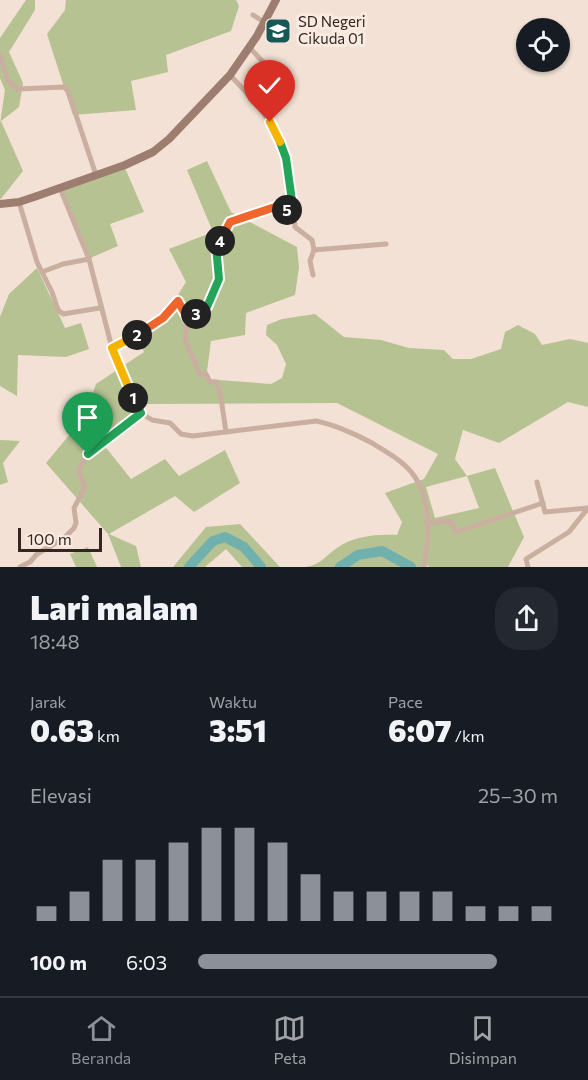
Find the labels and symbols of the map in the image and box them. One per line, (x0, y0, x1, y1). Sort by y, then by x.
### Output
place label: SD Negeri Cikuda 01 (298, 12, 366, 47)
school or university icon: SD Negeri Cikuda 01 (263, 16, 293, 46)
pin (244, 60, 295, 122)
pin: 5 (272, 195, 302, 225)
pin: 4 (205, 226, 235, 256)
pin: 3 (181, 299, 211, 329)
pin: 2 (122, 320, 152, 350)
pin: 1 (118, 383, 148, 413)
pin (62, 392, 113, 454)
scale bar (18, 525, 102, 552)

